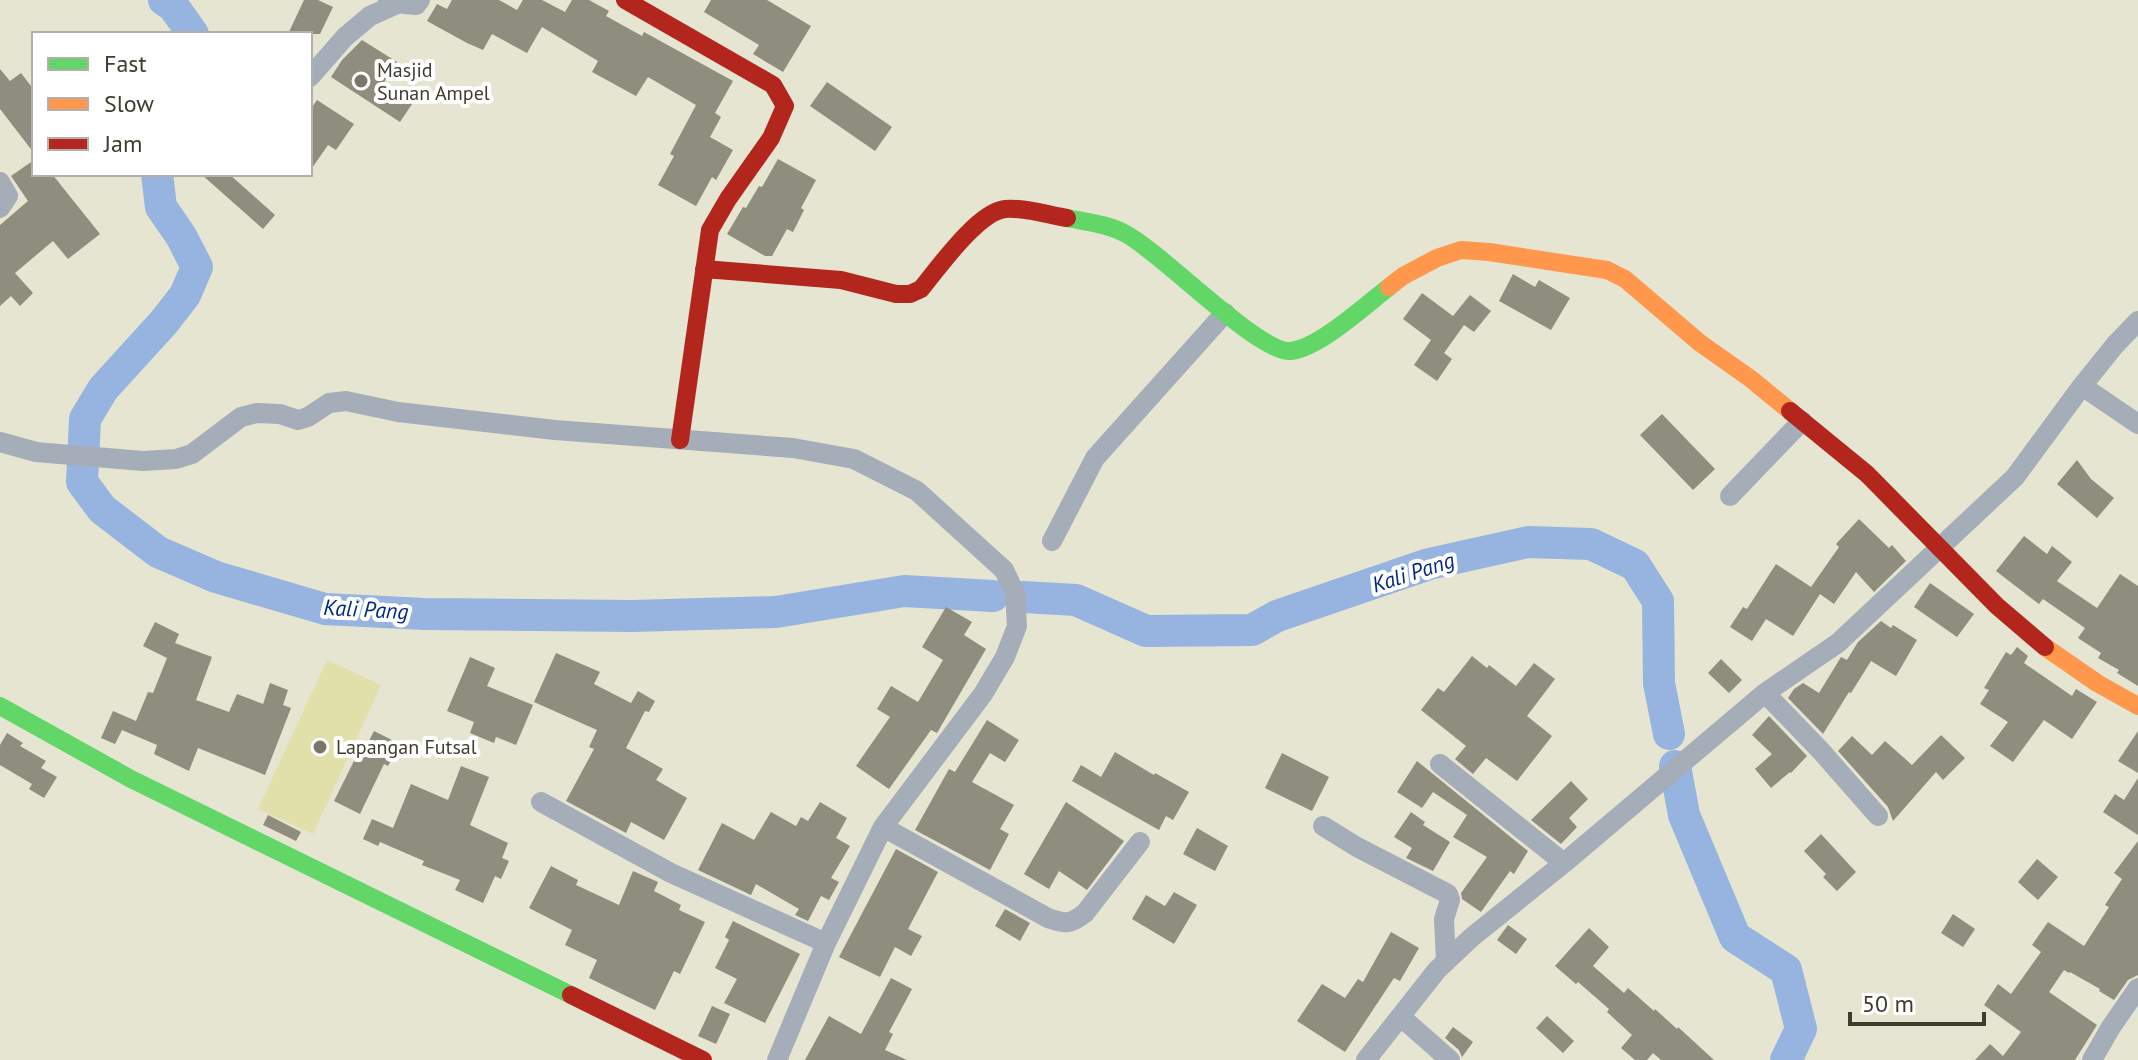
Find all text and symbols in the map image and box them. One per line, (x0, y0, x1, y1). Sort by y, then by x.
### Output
legend (32, 32, 312, 176)
text: Fast (104, 48, 147, 79)
place label: Masjid Sunan Ampel (377, 57, 490, 106)
marker: Masjid Sunan Ampel (352, 72, 370, 90)
text: Slow (104, 88, 154, 119)
text: Jam (103, 128, 142, 159)
water label: Kali Pang (1368, 546, 1458, 598)
water label: Kali Pang (323, 593, 409, 625)
place label: Lapangan Futsal (336, 734, 477, 760)
marker: Lapangan Futsal (311, 738, 329, 756)
scale bar (1850, 976, 1984, 1026)
text: 50 m (1862, 988, 1914, 1019)

